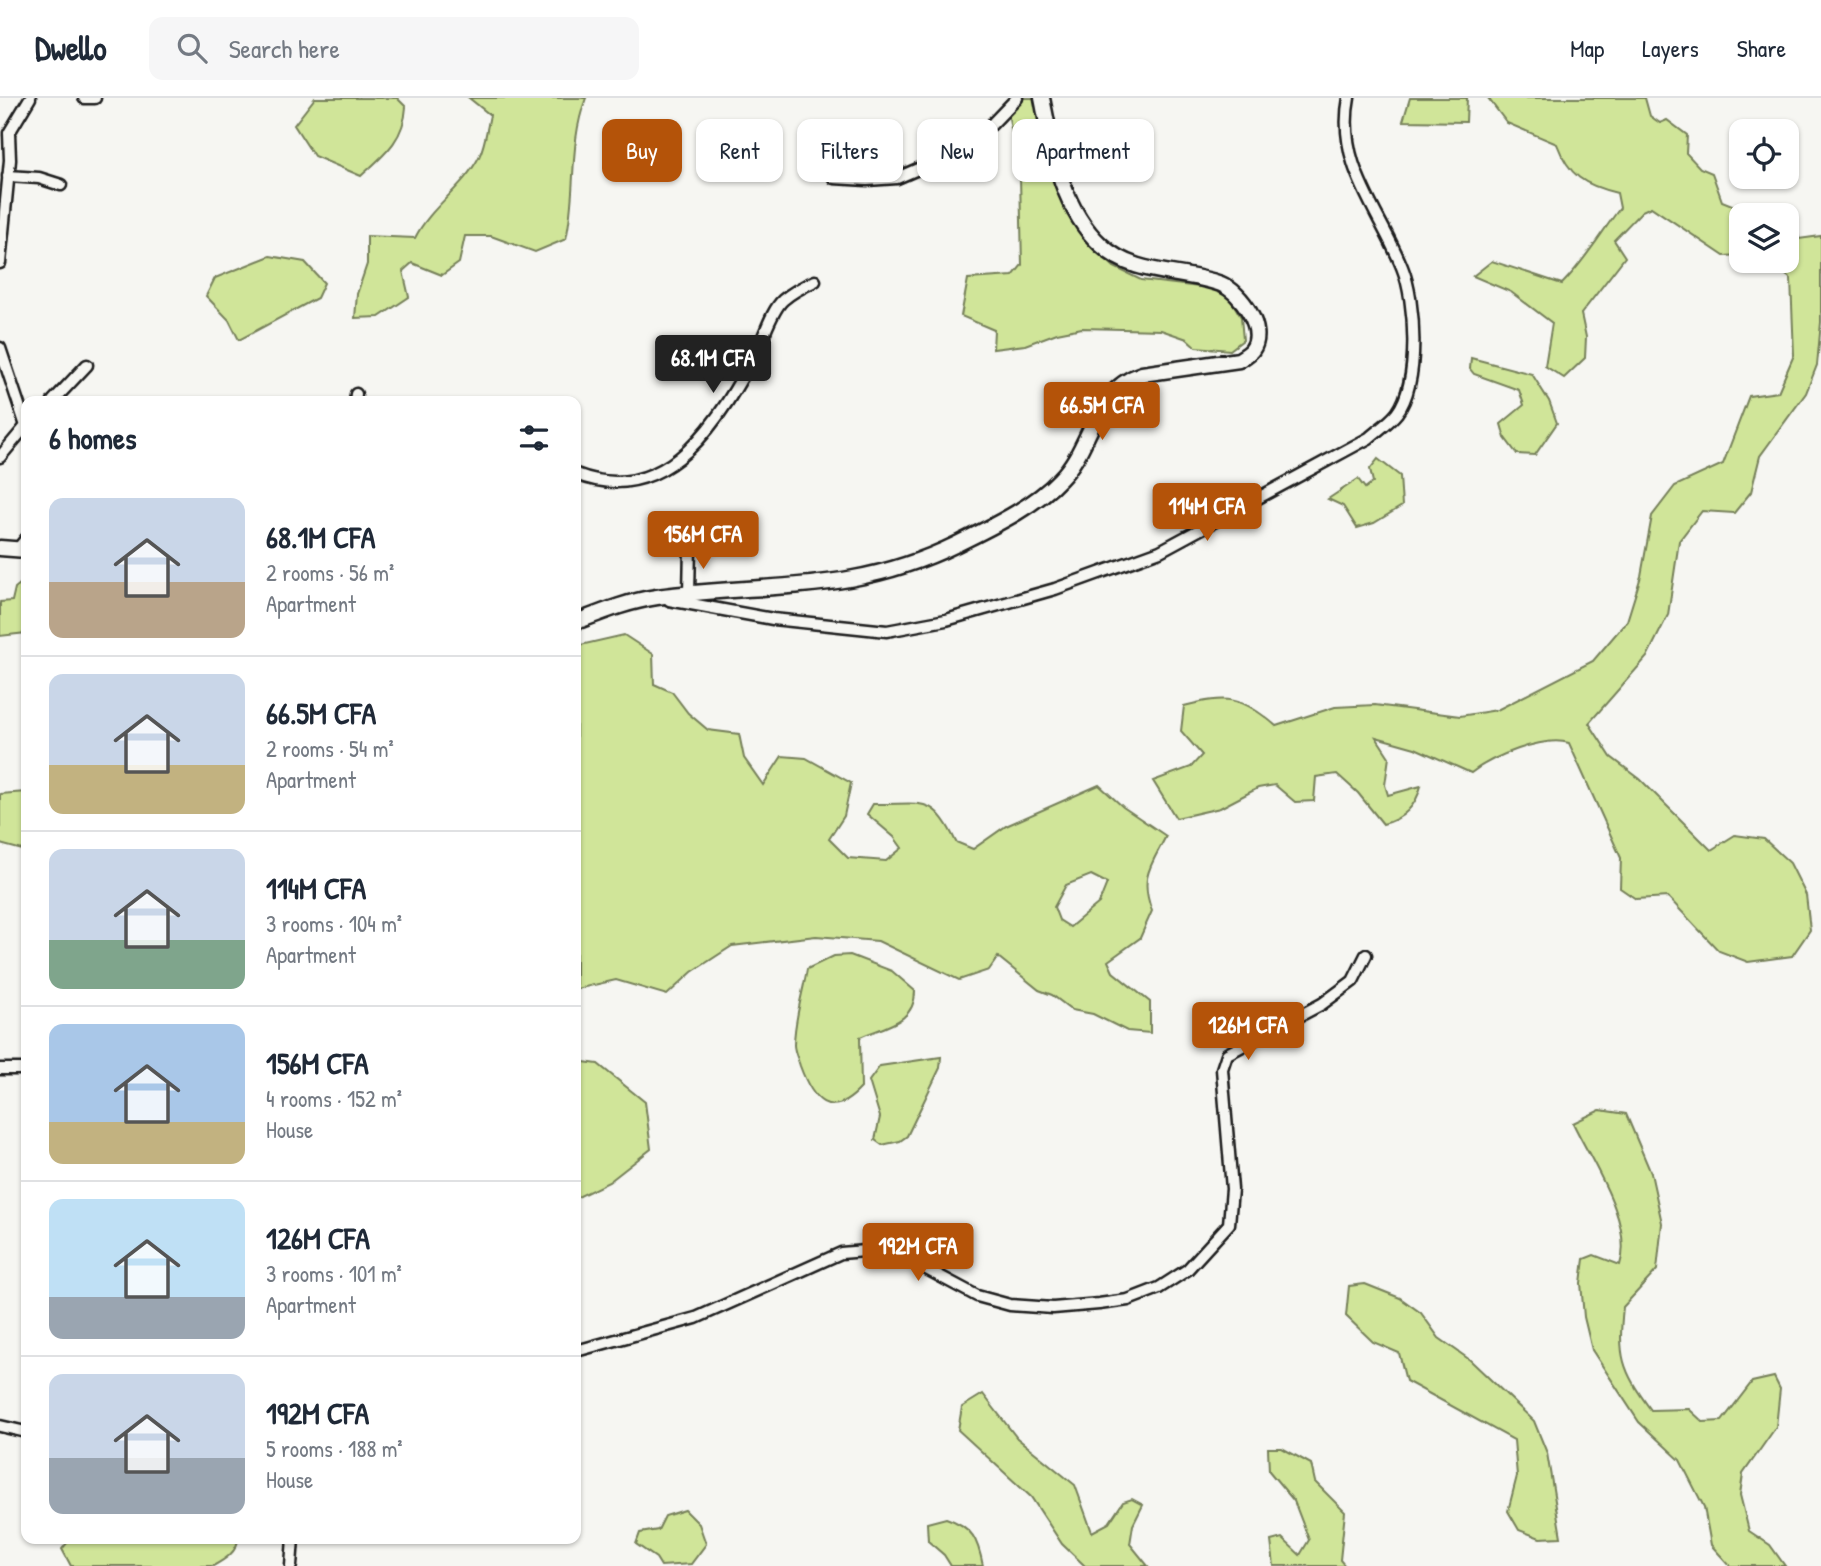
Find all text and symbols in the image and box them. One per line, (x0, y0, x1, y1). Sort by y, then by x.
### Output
search box (149, 17, 639, 80)
text: Dwello (35, 26, 107, 70)
icon: search (173, 29, 211, 67)
text: Search here (229, 31, 340, 66)
text: Map (1570, 32, 1604, 64)
text: Layers (1642, 32, 1699, 64)
text: Share (1737, 32, 1786, 64)
chip: Buy (602, 119, 682, 182)
chip: Rent (696, 119, 783, 182)
chip: Filters (797, 119, 903, 182)
chip: New (917, 119, 998, 182)
chip: Apartment (1012, 119, 1154, 182)
map controls (1729, 119, 1799, 273)
button: locate (1729, 119, 1799, 189)
button: layers (1729, 203, 1799, 273)
pin: 68.1M CFA (633, 336, 793, 395)
text: 68.1M CFA (671, 342, 755, 373)
pin: 66.5M CFA (1022, 382, 1182, 442)
text: 66.5M CFA (1060, 389, 1144, 420)
text: 6 homes (49, 418, 136, 458)
icon: filters (515, 419, 553, 457)
pin: 114M CFA (1135, 484, 1279, 543)
text: 114M CFA (1169, 490, 1245, 521)
pin: 156M CFA (631, 512, 775, 571)
text: 68.1M CFA (266, 517, 375, 557)
text: 156M CFA (664, 518, 742, 549)
icon: home (105, 526, 189, 610)
text: 2 rooms · 56 m² (266, 557, 394, 588)
text: Apartment (266, 588, 356, 619)
text: 66.5M CFA (266, 693, 376, 733)
icon: home (105, 702, 189, 786)
text: 2 rooms · 54 m² (266, 733, 394, 764)
text: Apartment (266, 764, 356, 795)
text: 114M CFA (266, 868, 366, 908)
icon: home (105, 877, 189, 961)
text: 3 rooms · 104 m² (266, 908, 402, 939)
text: Apartment (266, 939, 356, 970)
pin: 126M CFA (1176, 1002, 1320, 1062)
text: 126M CFA (1208, 1009, 1288, 1040)
text: 156M CFA (266, 1043, 369, 1083)
icon: home (105, 1052, 189, 1136)
text: 4 rooms · 152 m² (266, 1083, 402, 1114)
text: House (266, 1114, 313, 1145)
text: 126M CFA (266, 1218, 370, 1258)
pin: 192M CFA (846, 1224, 990, 1283)
icon: home (105, 1227, 189, 1311)
text: 192M CFA (879, 1230, 957, 1261)
text: 3 rooms · 101 m² (266, 1258, 402, 1289)
text: Apartment (266, 1289, 356, 1320)
text: 192M CFA (266, 1393, 369, 1433)
icon: home (105, 1402, 189, 1486)
text: 5 rooms · 188 m² (266, 1433, 403, 1464)
text: House (266, 1464, 313, 1495)

